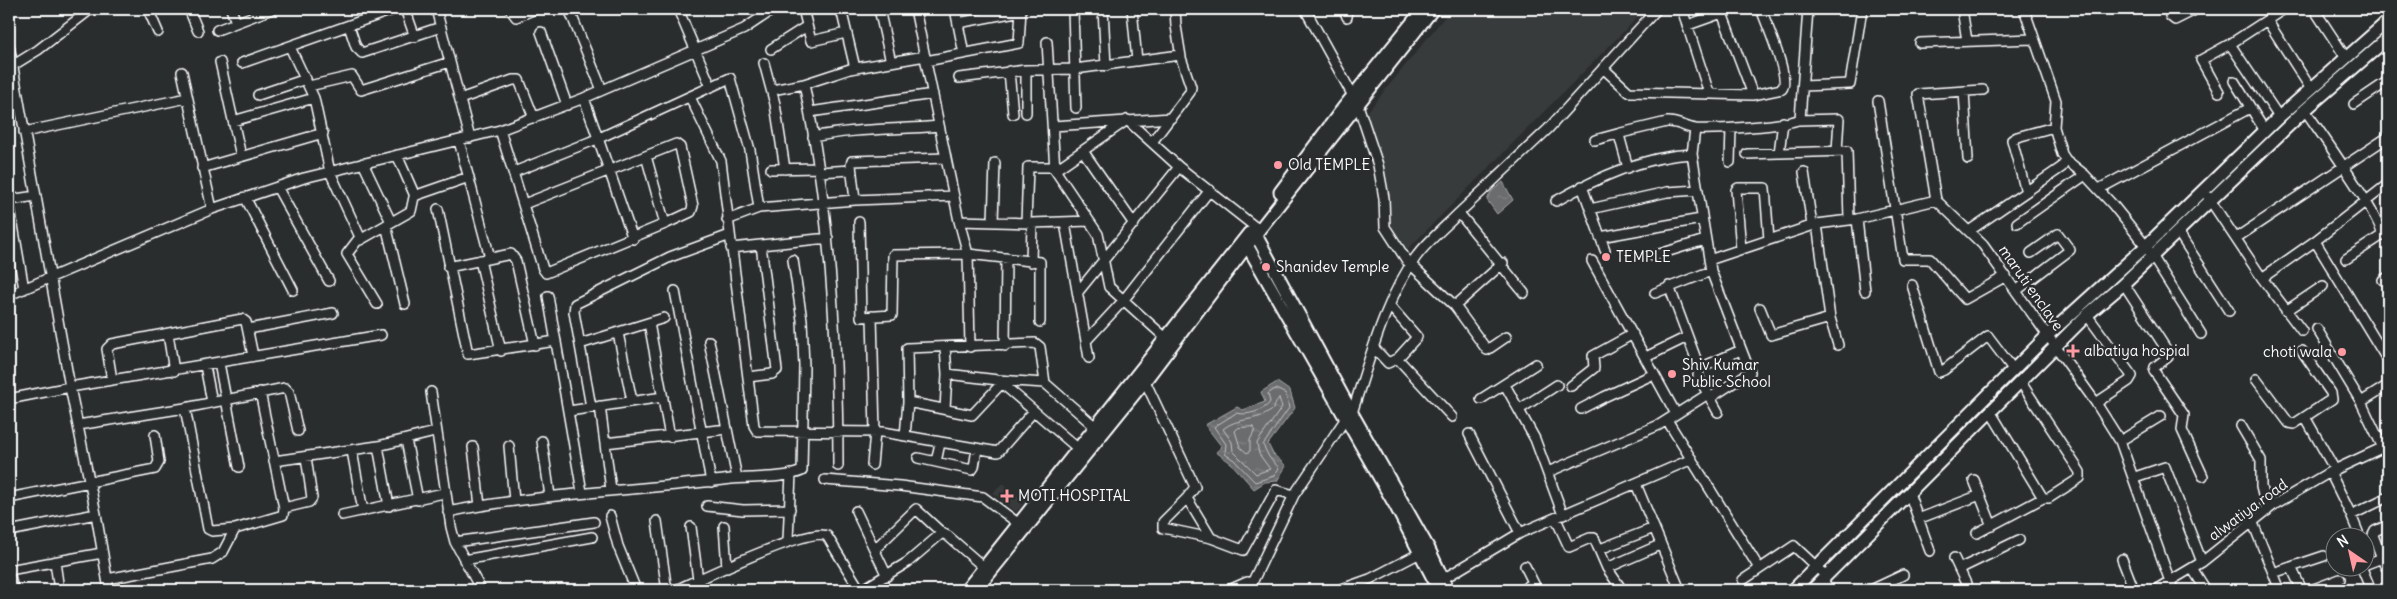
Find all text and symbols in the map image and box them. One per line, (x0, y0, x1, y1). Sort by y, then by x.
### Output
place label: Old TEMPLE (1288, 155, 1370, 174)
marker: Old TEMPLE (1272, 159, 1284, 171)
street label: maruti enclave (1995, 241, 2068, 334)
place label: TEMPLE (1616, 247, 1671, 266)
marker: TEMPLE (1600, 251, 1612, 263)
place label: Shanidev Temple (1276, 257, 1389, 276)
marker: Shanidev Temple (1260, 261, 1272, 273)
place label: albatiya hospial (2084, 341, 2190, 360)
place label: choti wala (2263, 342, 2332, 361)
marker: albatiya hospial (2066, 344, 2080, 358)
marker: choti wala (2336, 346, 2348, 358)
place label: Shiv Kumar Public School (1682, 355, 1771, 391)
marker: Shiv Kumar Public School (1666, 368, 1678, 380)
street label: alwatiya road (2204, 474, 2291, 545)
place label: MOTI HOSPITAL (1018, 486, 1131, 505)
marker: MOTI HOSPITAL (1000, 489, 1014, 503)
north arrow (2324, 526, 2374, 576)
text: N (2334, 531, 2352, 551)

